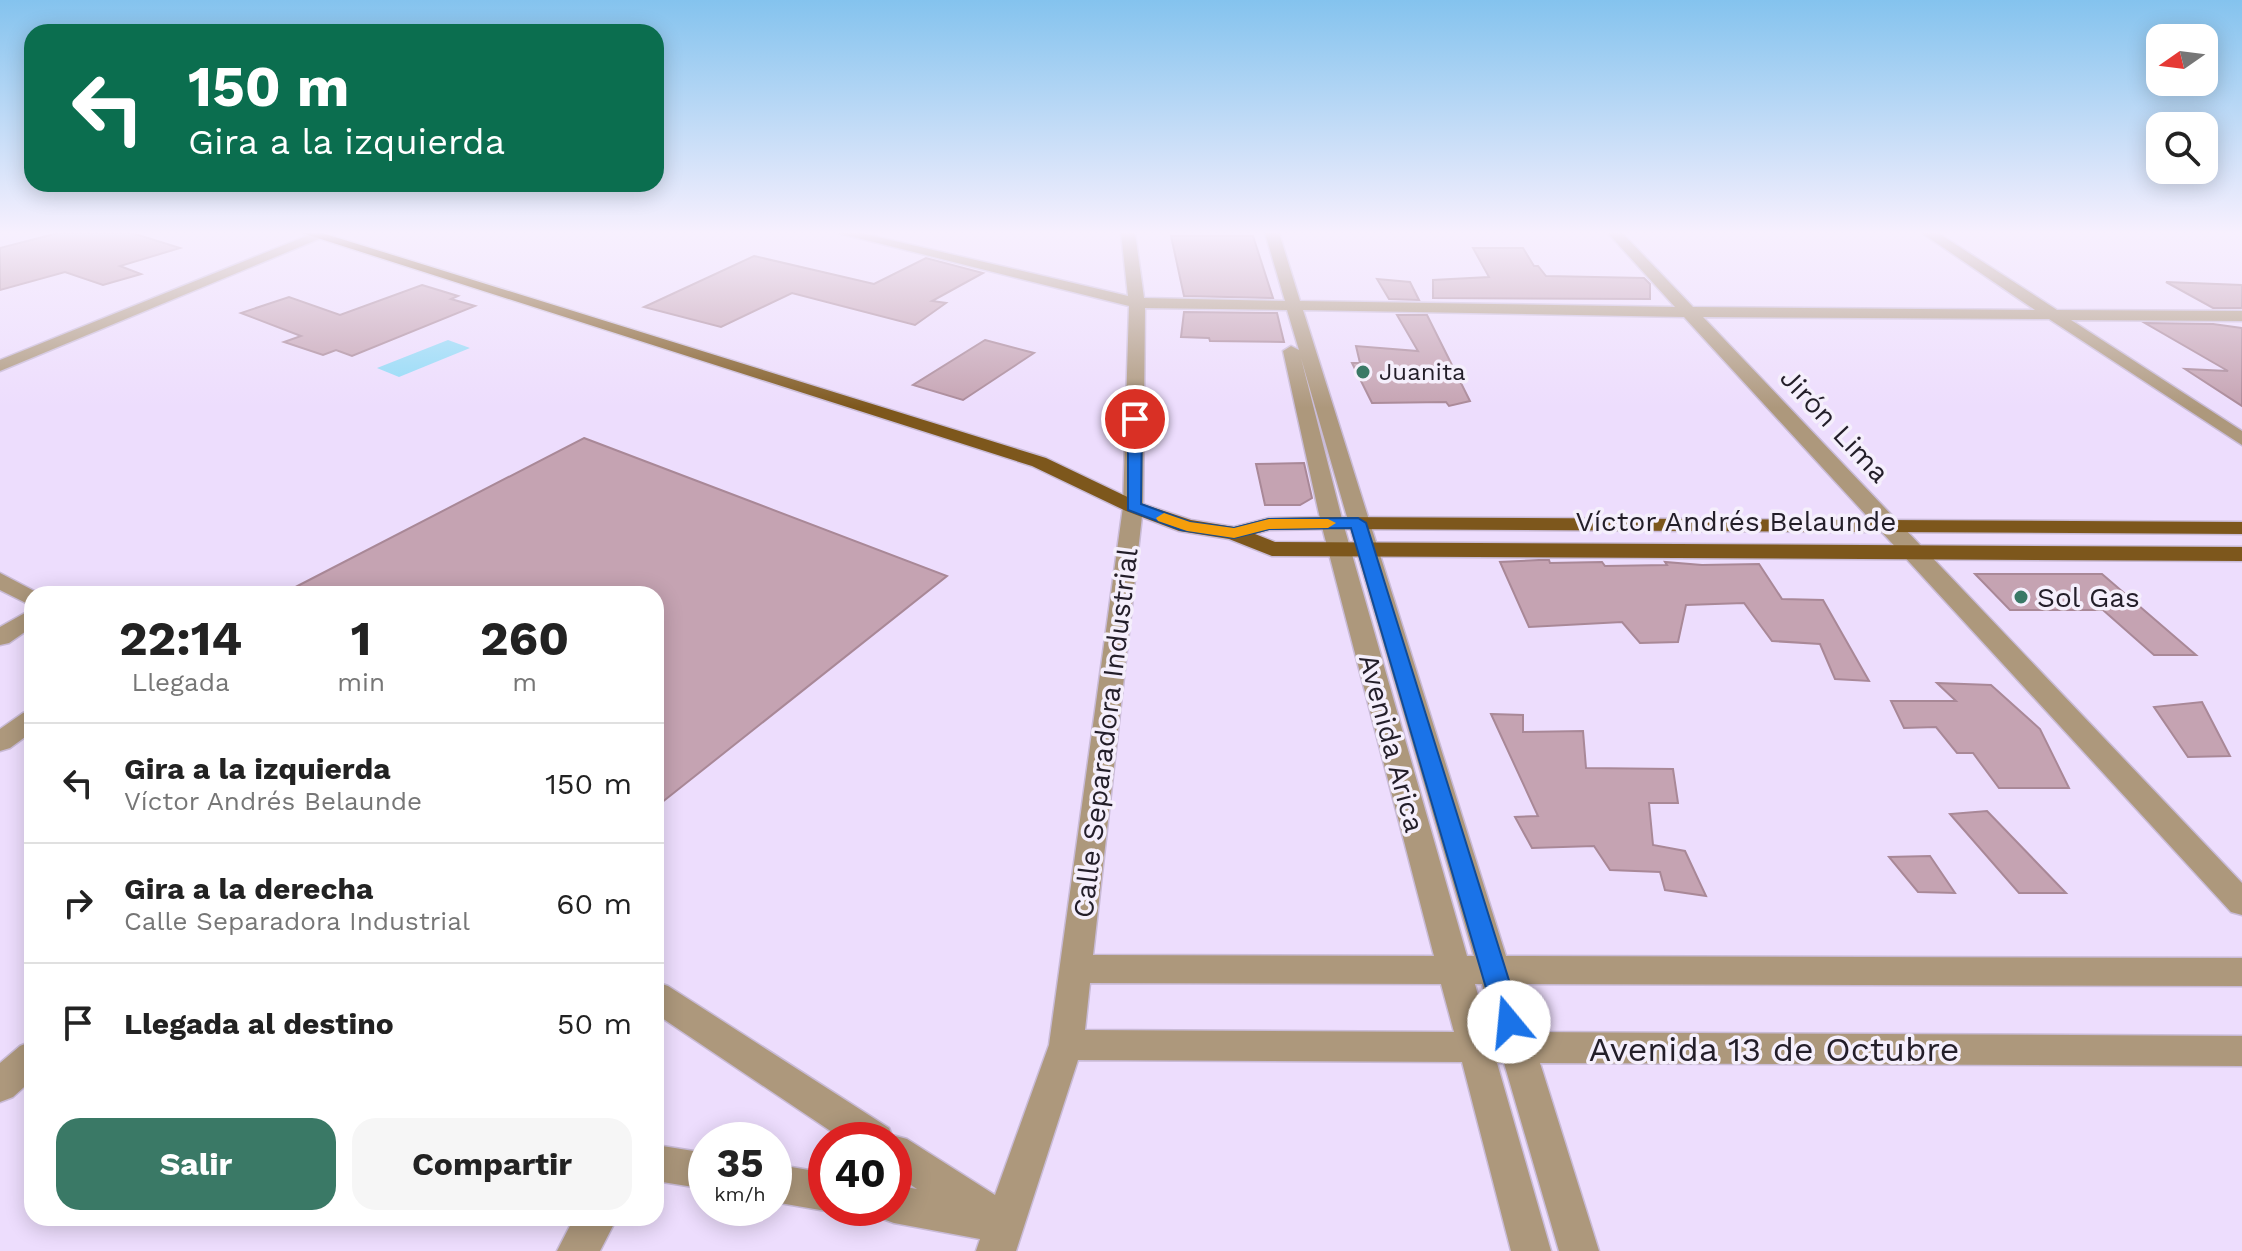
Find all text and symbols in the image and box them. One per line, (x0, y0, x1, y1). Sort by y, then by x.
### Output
north arrow (2146, 24, 2218, 96)
map controls (2146, 24, 2218, 184)
text: 150 m (188, 54, 350, 120)
icon: left (56, 56, 160, 160)
button: search (2146, 112, 2218, 184)
text: Gira a la izquierda (188, 121, 505, 163)
place label: Juanita (1379, 358, 1466, 386)
street label: Jirón Lima (1773, 361, 1896, 490)
marker: Juanita (1354, 363, 1372, 381)
pin (1101, 385, 1169, 453)
icon: arrive (1113, 397, 1157, 441)
street label: Víctor Andrés Belaunde (1576, 505, 1897, 538)
street label: Calle Separadora Industrial (1066, 546, 1145, 920)
place label: Sol Gas (2037, 581, 2140, 614)
marker: Sol Gas (2012, 588, 2030, 606)
text: 22:14 (119, 610, 242, 667)
text: 1 (351, 610, 372, 667)
text: 260 (480, 610, 569, 667)
street label: Avenida Arica (1352, 650, 1431, 836)
text: Llegada (132, 667, 230, 697)
text: min (337, 667, 385, 697)
text: m (512, 667, 537, 697)
text: Gira a la izquierda (124, 751, 391, 786)
icon: left (56, 761, 100, 805)
text: 150 m (545, 766, 632, 801)
text: Víctor Andrés Belaunde (124, 786, 422, 816)
text: Gira a la derecha (124, 871, 373, 906)
icon: right (56, 881, 100, 925)
text: 60 m (556, 886, 632, 921)
text: Calle Separadora Industrial (124, 906, 470, 936)
position arrow (1467, 980, 1551, 1064)
icon: arrive (56, 1001, 100, 1045)
text: Llegada al destino (124, 1006, 394, 1041)
text: 50 m (557, 1006, 632, 1041)
street label: Avenida 13 de Octubre (1589, 1029, 1959, 1069)
button: Salir (56, 1118, 336, 1210)
button: Compartir (352, 1118, 632, 1210)
speed limit sign: 40 (808, 1122, 912, 1226)
text: 35 (716, 1140, 764, 1187)
text: km/h (714, 1182, 766, 1206)

